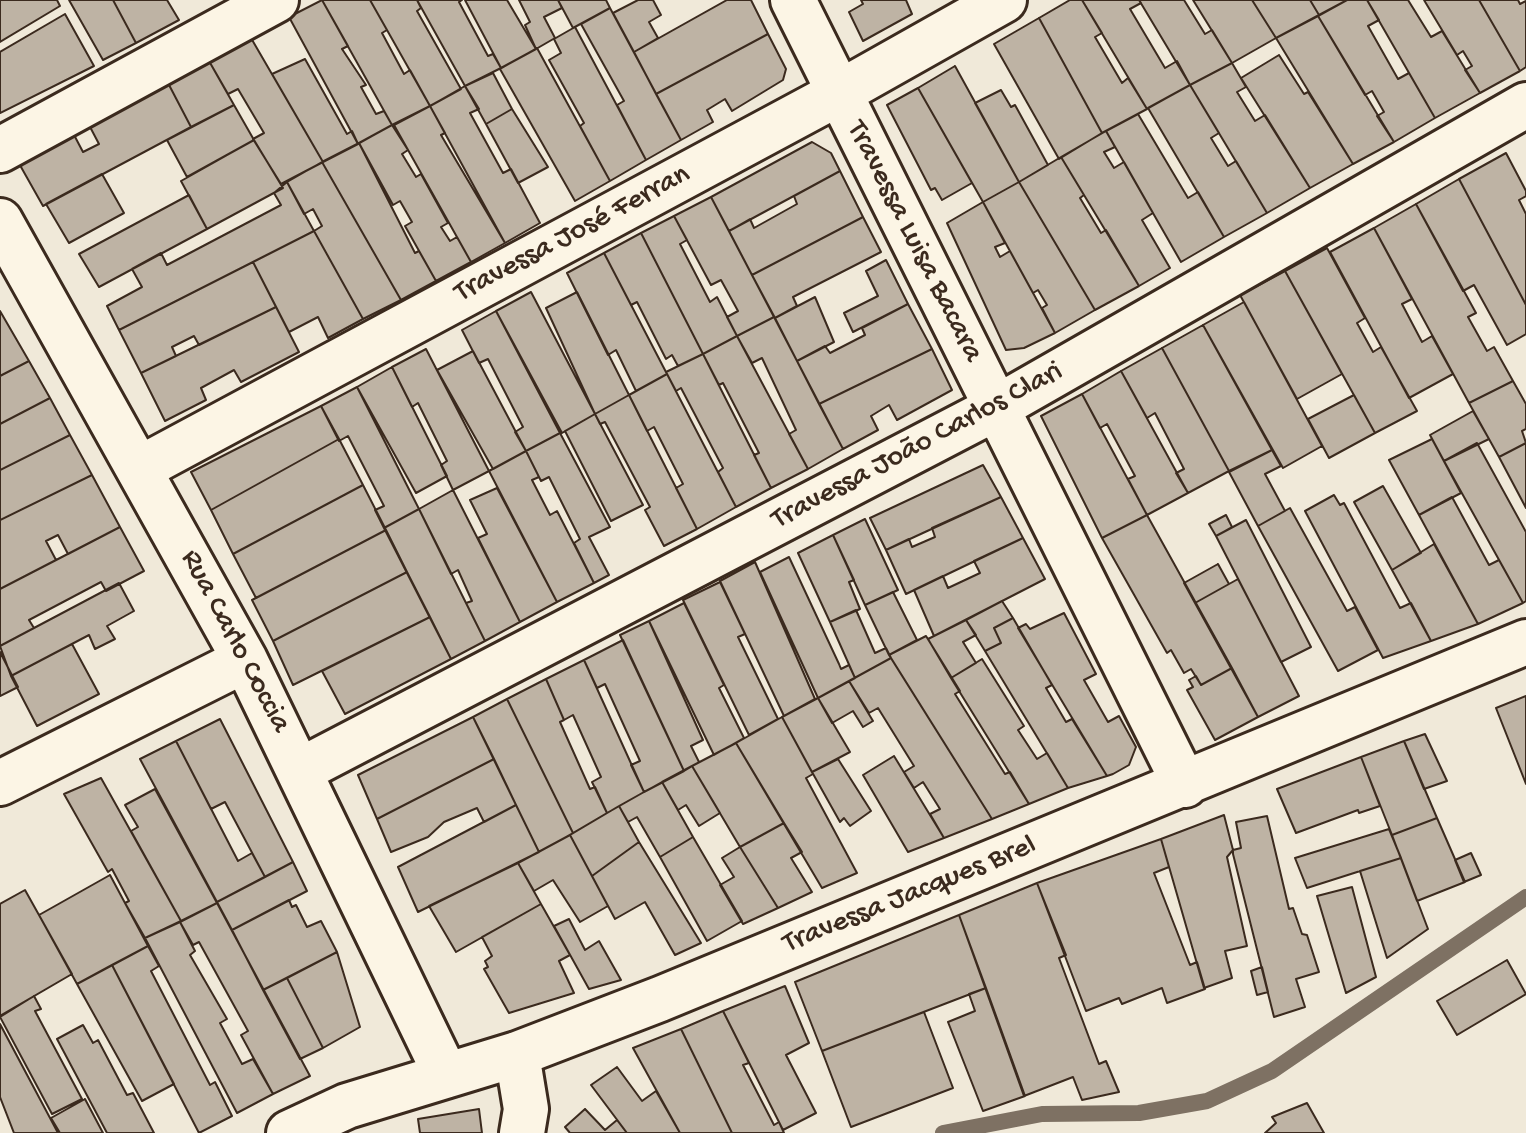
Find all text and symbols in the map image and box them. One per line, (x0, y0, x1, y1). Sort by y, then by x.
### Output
street label: Travessa Luisa Bacara (837, 115, 989, 369)
street label: Travessa José Ferran (449, 158, 697, 312)
street label: Travessa João Carlos Clari (766, 355, 1070, 539)
street label: Rua Carlo Coccia (171, 544, 297, 740)
street label: Travessa Jacques Brel (778, 829, 1042, 963)

